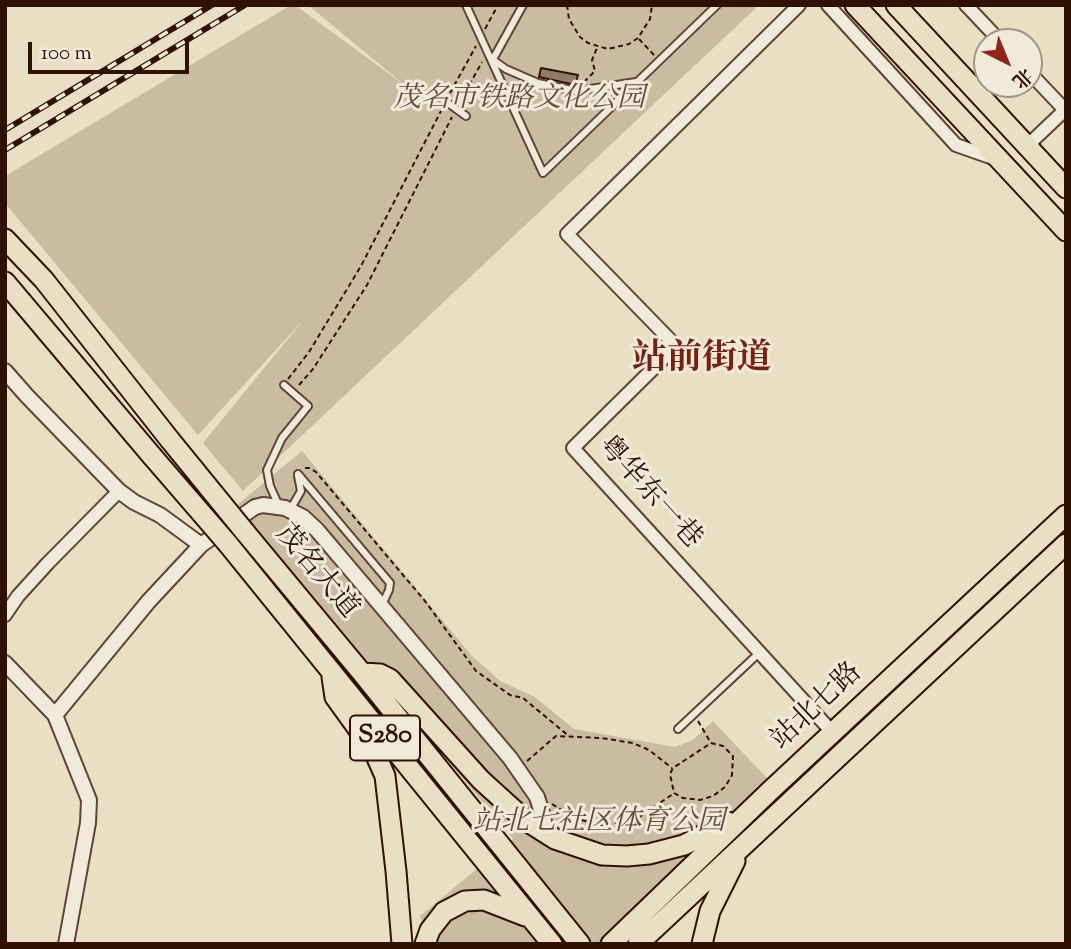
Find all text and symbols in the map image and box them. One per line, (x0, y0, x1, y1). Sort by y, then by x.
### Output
scale bar (32, 28, 192, 72)
north arrow (973, 28, 1043, 98)
text: 100 m (41, 39, 92, 69)
text: 北 (1005, 61, 1037, 94)
park label: 茂名市铁路文化公园 (393, 84, 645, 118)
district label: 站前街道 (632, 341, 772, 383)
street label: 粤华东一巷 (589, 431, 707, 557)
street label: 茂名大道 (266, 519, 364, 627)
street label: 站北七路 (766, 658, 870, 758)
road number: S280 (350, 716, 420, 760)
park label: 站北七社区体育公园 (473, 807, 725, 841)

